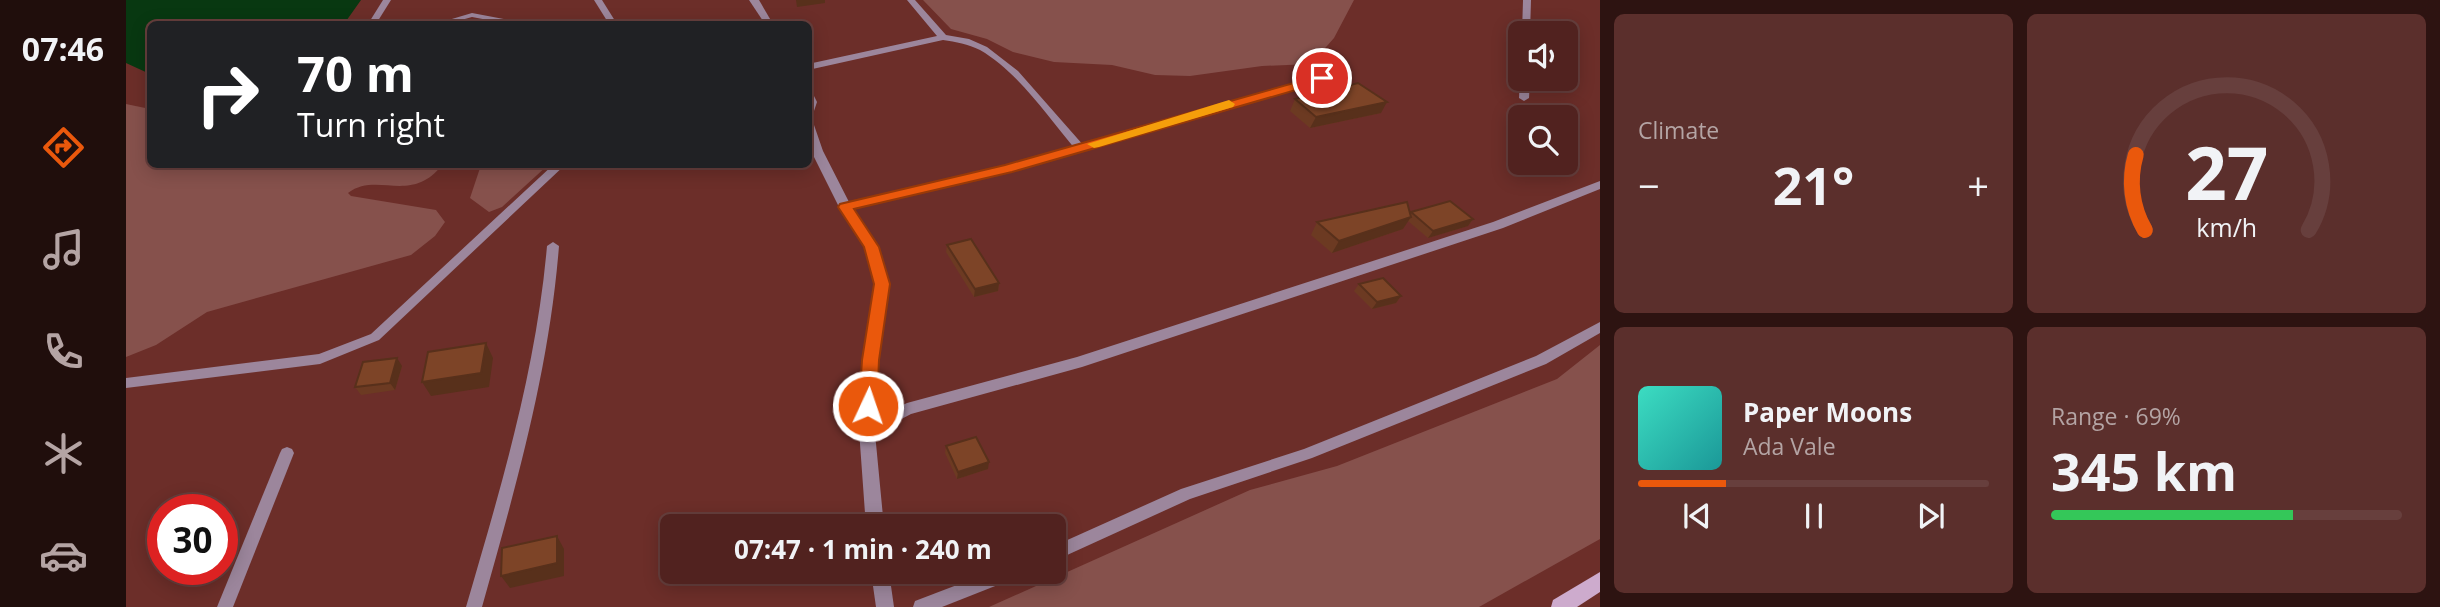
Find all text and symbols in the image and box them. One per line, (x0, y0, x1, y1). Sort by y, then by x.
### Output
map controls (1508, 21, 1578, 175)
button: sound (1508, 21, 1578, 91)
text: 07:46 (22, 27, 104, 70)
text: 70 m (297, 40, 414, 106)
pin (1292, 48, 1352, 108)
icon: right (182, 49, 273, 140)
icon: arrive (1303, 59, 1341, 97)
text: Turn right (297, 103, 445, 146)
button: search (1508, 105, 1578, 175)
text: Climate (1638, 114, 1719, 146)
text: 27 (2185, 122, 2268, 221)
icon: directions (39, 123, 88, 172)
text: 21° (1773, 149, 1854, 220)
text: − (1638, 159, 1660, 211)
text: + (1967, 159, 1989, 211)
text: km/h (2196, 209, 2257, 243)
icon: music (39, 225, 88, 274)
icon: phone (39, 327, 88, 376)
position arrow (831, 369, 905, 443)
text: Paper Moons (1743, 394, 1912, 430)
text: Range · 69% (2051, 400, 2181, 432)
icon: climate (39, 429, 88, 478)
text: Ada Vale (1743, 430, 1836, 462)
text: 345 km (2051, 435, 2237, 506)
speed limit sign: 30 (147, 494, 238, 585)
icon: previous (1678, 497, 1716, 535)
icon: pause (1795, 497, 1833, 535)
icon: next (1912, 497, 1950, 535)
icon: car (39, 531, 88, 580)
text: 07:47 · 1 min · 240 m (734, 531, 992, 567)

